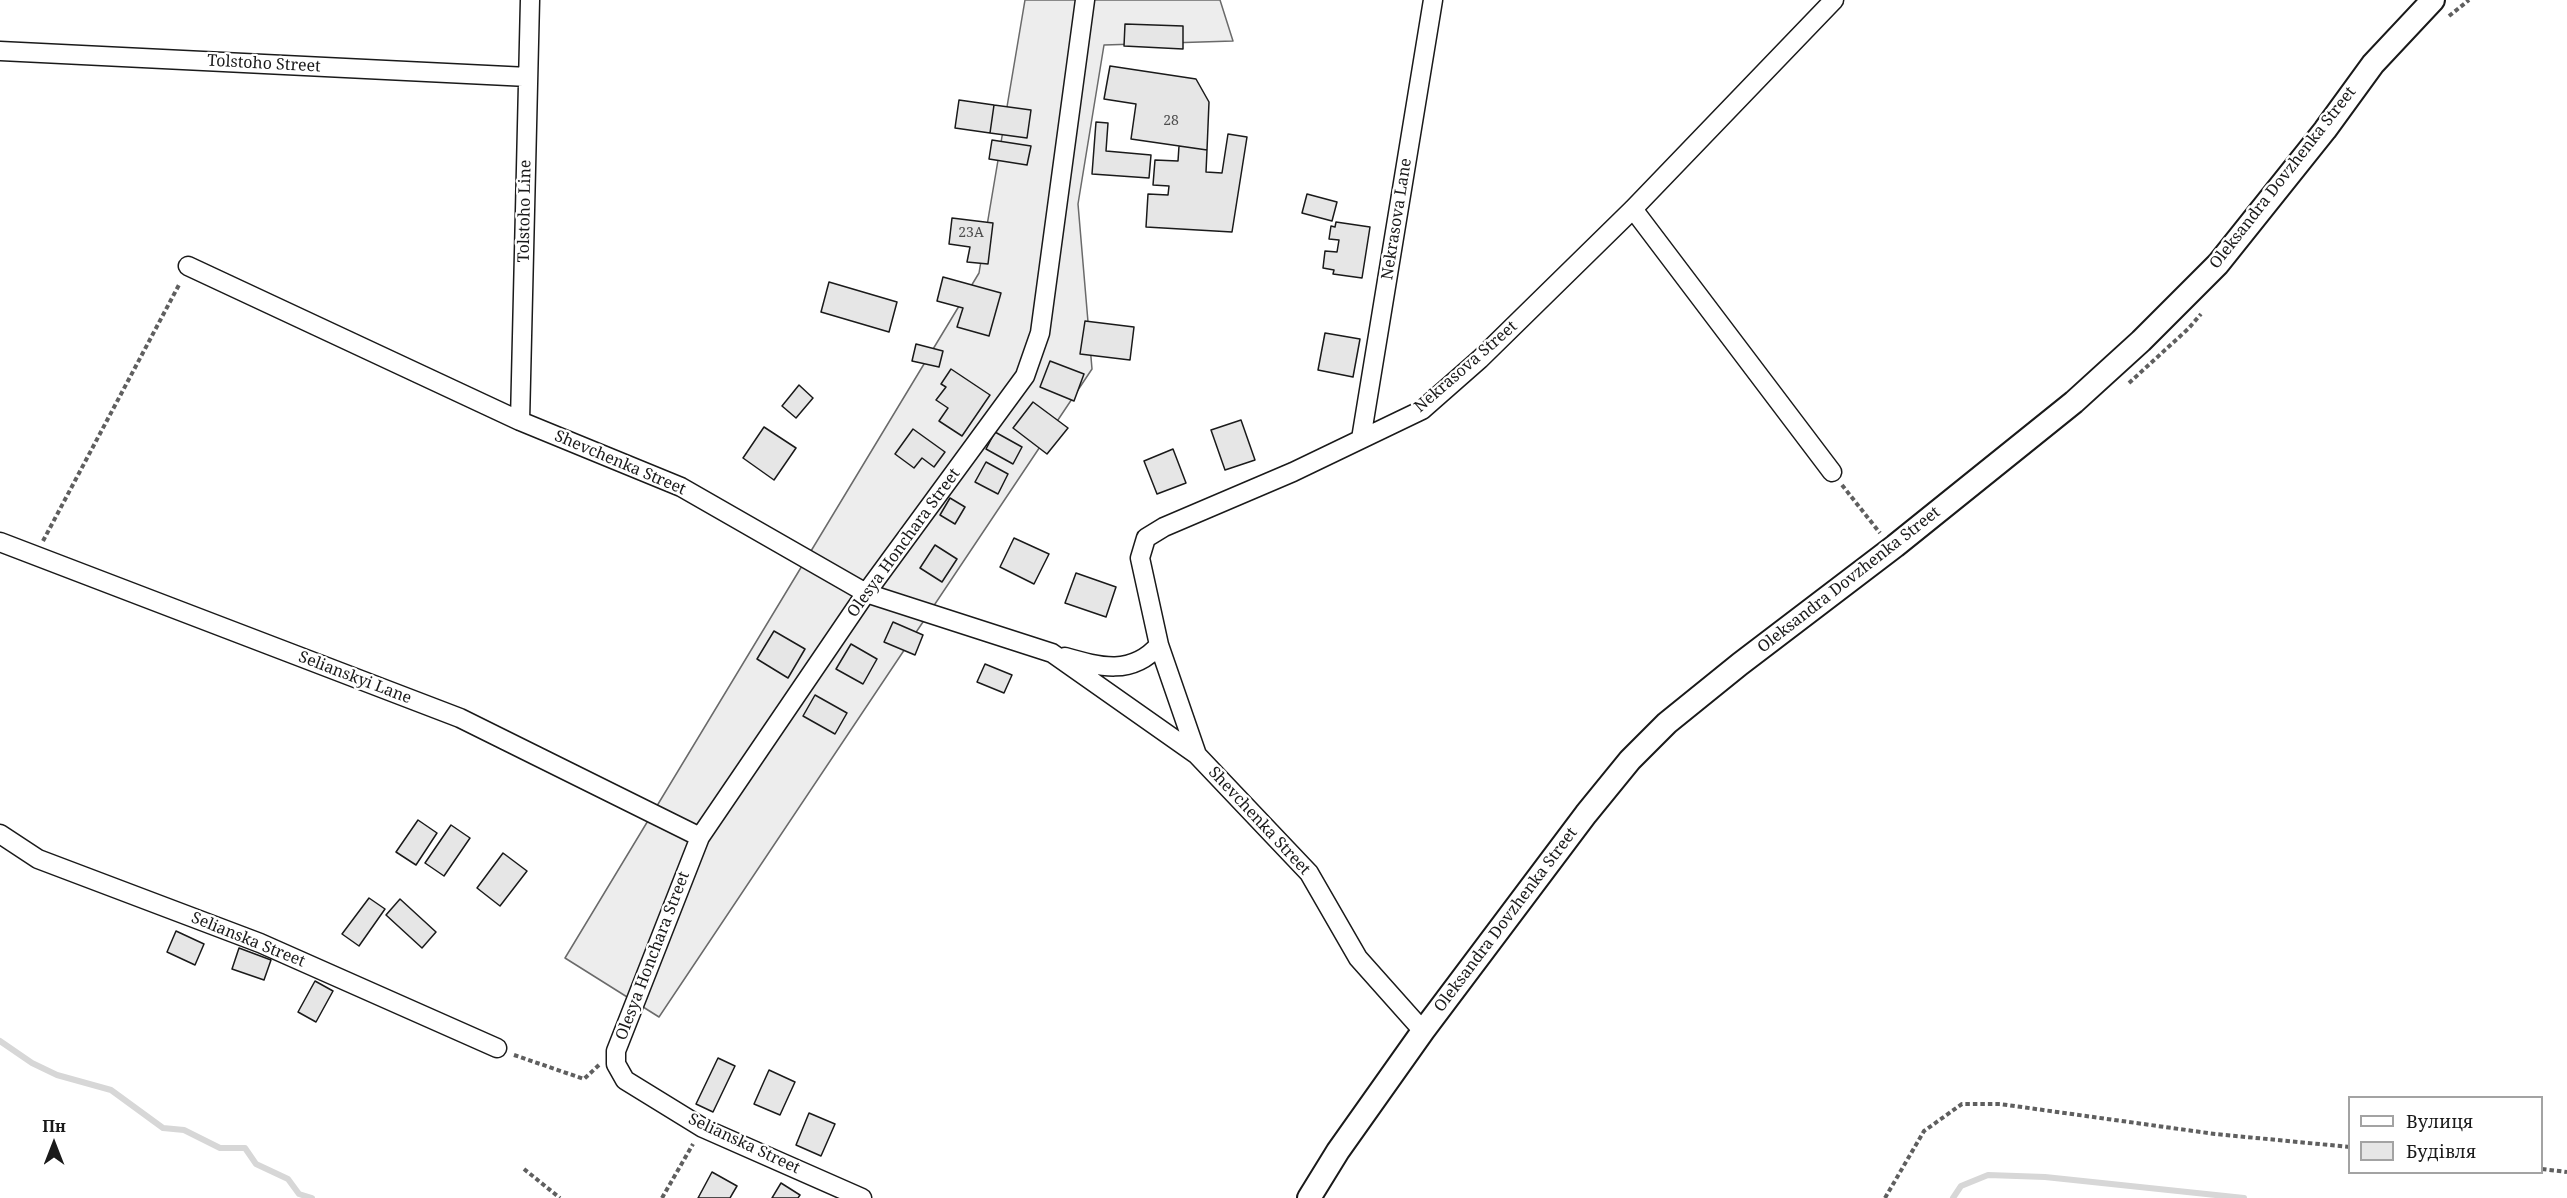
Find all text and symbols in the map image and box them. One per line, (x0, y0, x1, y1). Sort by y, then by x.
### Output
street label: Tolstoho Street (207, 51, 321, 77)
street label: Oleksandra Dovzhenka Street (2206, 83, 2360, 273)
house number: 28 (1163, 113, 1179, 129)
street label: Nekrasova Lane (1378, 157, 1416, 281)
street label: Tolstoho Line (515, 159, 535, 263)
house number: 23А (958, 225, 984, 241)
street label: Nekrasova Street (1411, 317, 1521, 417)
street label: Shevchenka Street (551, 427, 689, 499)
street label: Olesya Honchara Street (844, 465, 964, 621)
street label: Oleksandra Dovzhenka Street (1754, 503, 1944, 657)
street label: Selianskyi Lane (296, 648, 414, 708)
street label: Shevchenka Street (1204, 763, 1314, 879)
street label: Oleksandra Dovzhenka Street (1430, 824, 1582, 1016)
street label: Olesya Honchara Street (612, 869, 694, 1043)
street label: Selianska Street (188, 908, 308, 972)
legend (2348, 1096, 2543, 1174)
text: Вулиця (2406, 1109, 2473, 1133)
street label: Selianska Street (685, 1110, 803, 1178)
north arrow (24, 1114, 84, 1174)
text: Пн (42, 1115, 66, 1137)
text: Будівля (2406, 1139, 2476, 1163)

